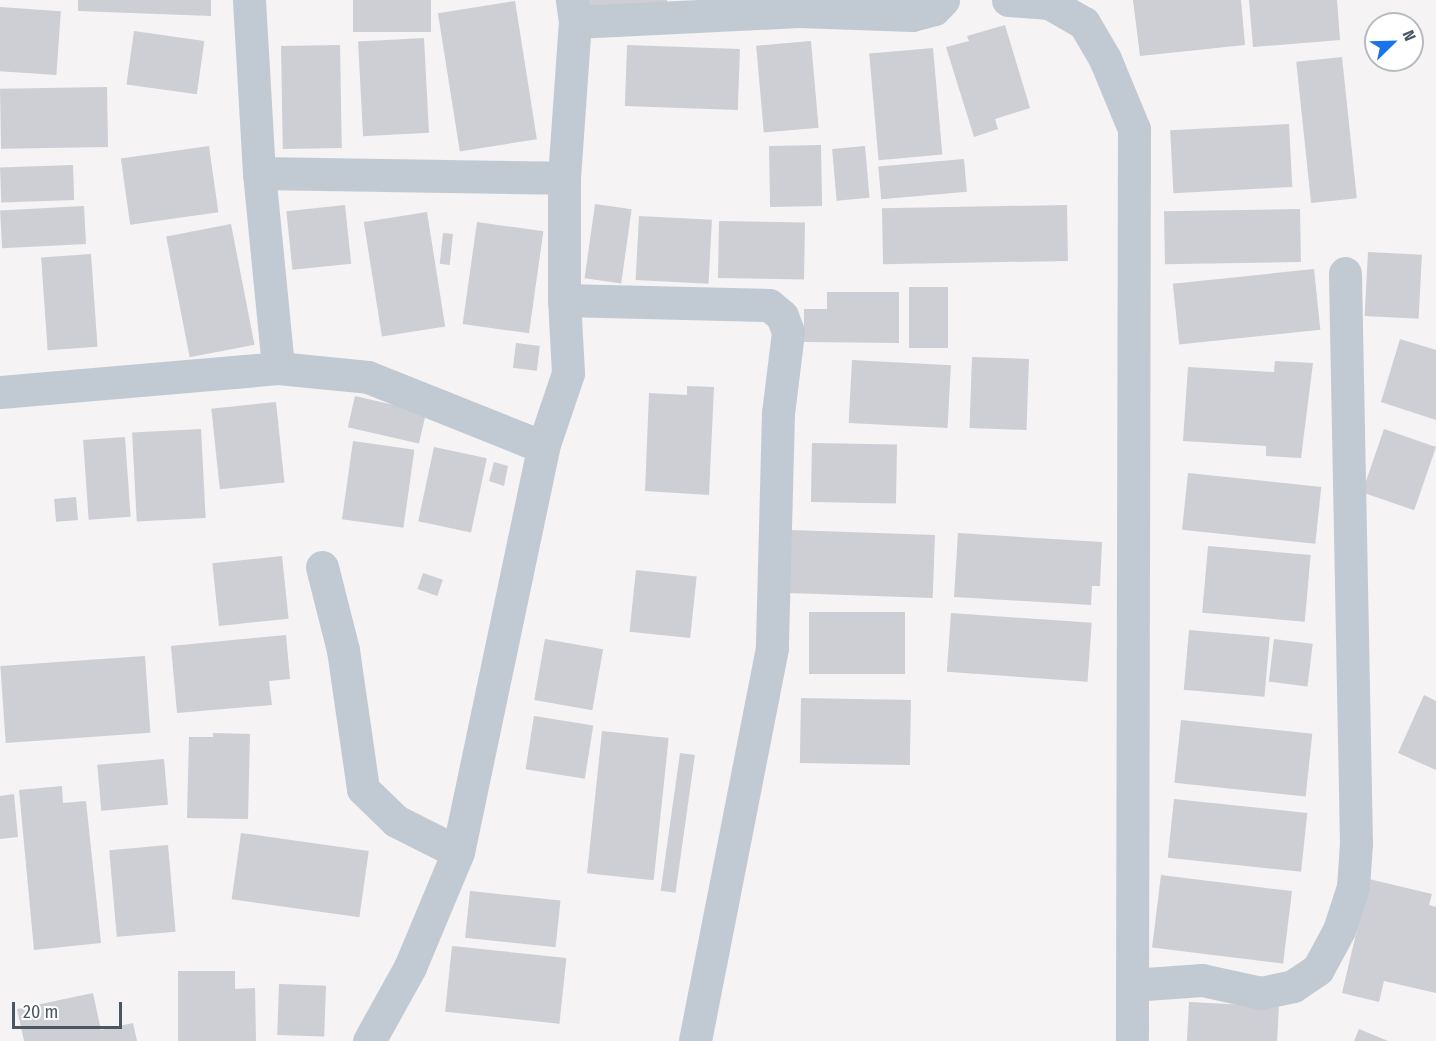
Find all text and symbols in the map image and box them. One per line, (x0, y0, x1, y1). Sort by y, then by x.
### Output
north arrow (1364, 12, 1424, 72)
text: N (1399, 27, 1420, 44)
scale bar (15, 990, 124, 1028)
text: 20 m (23, 1001, 58, 1023)

